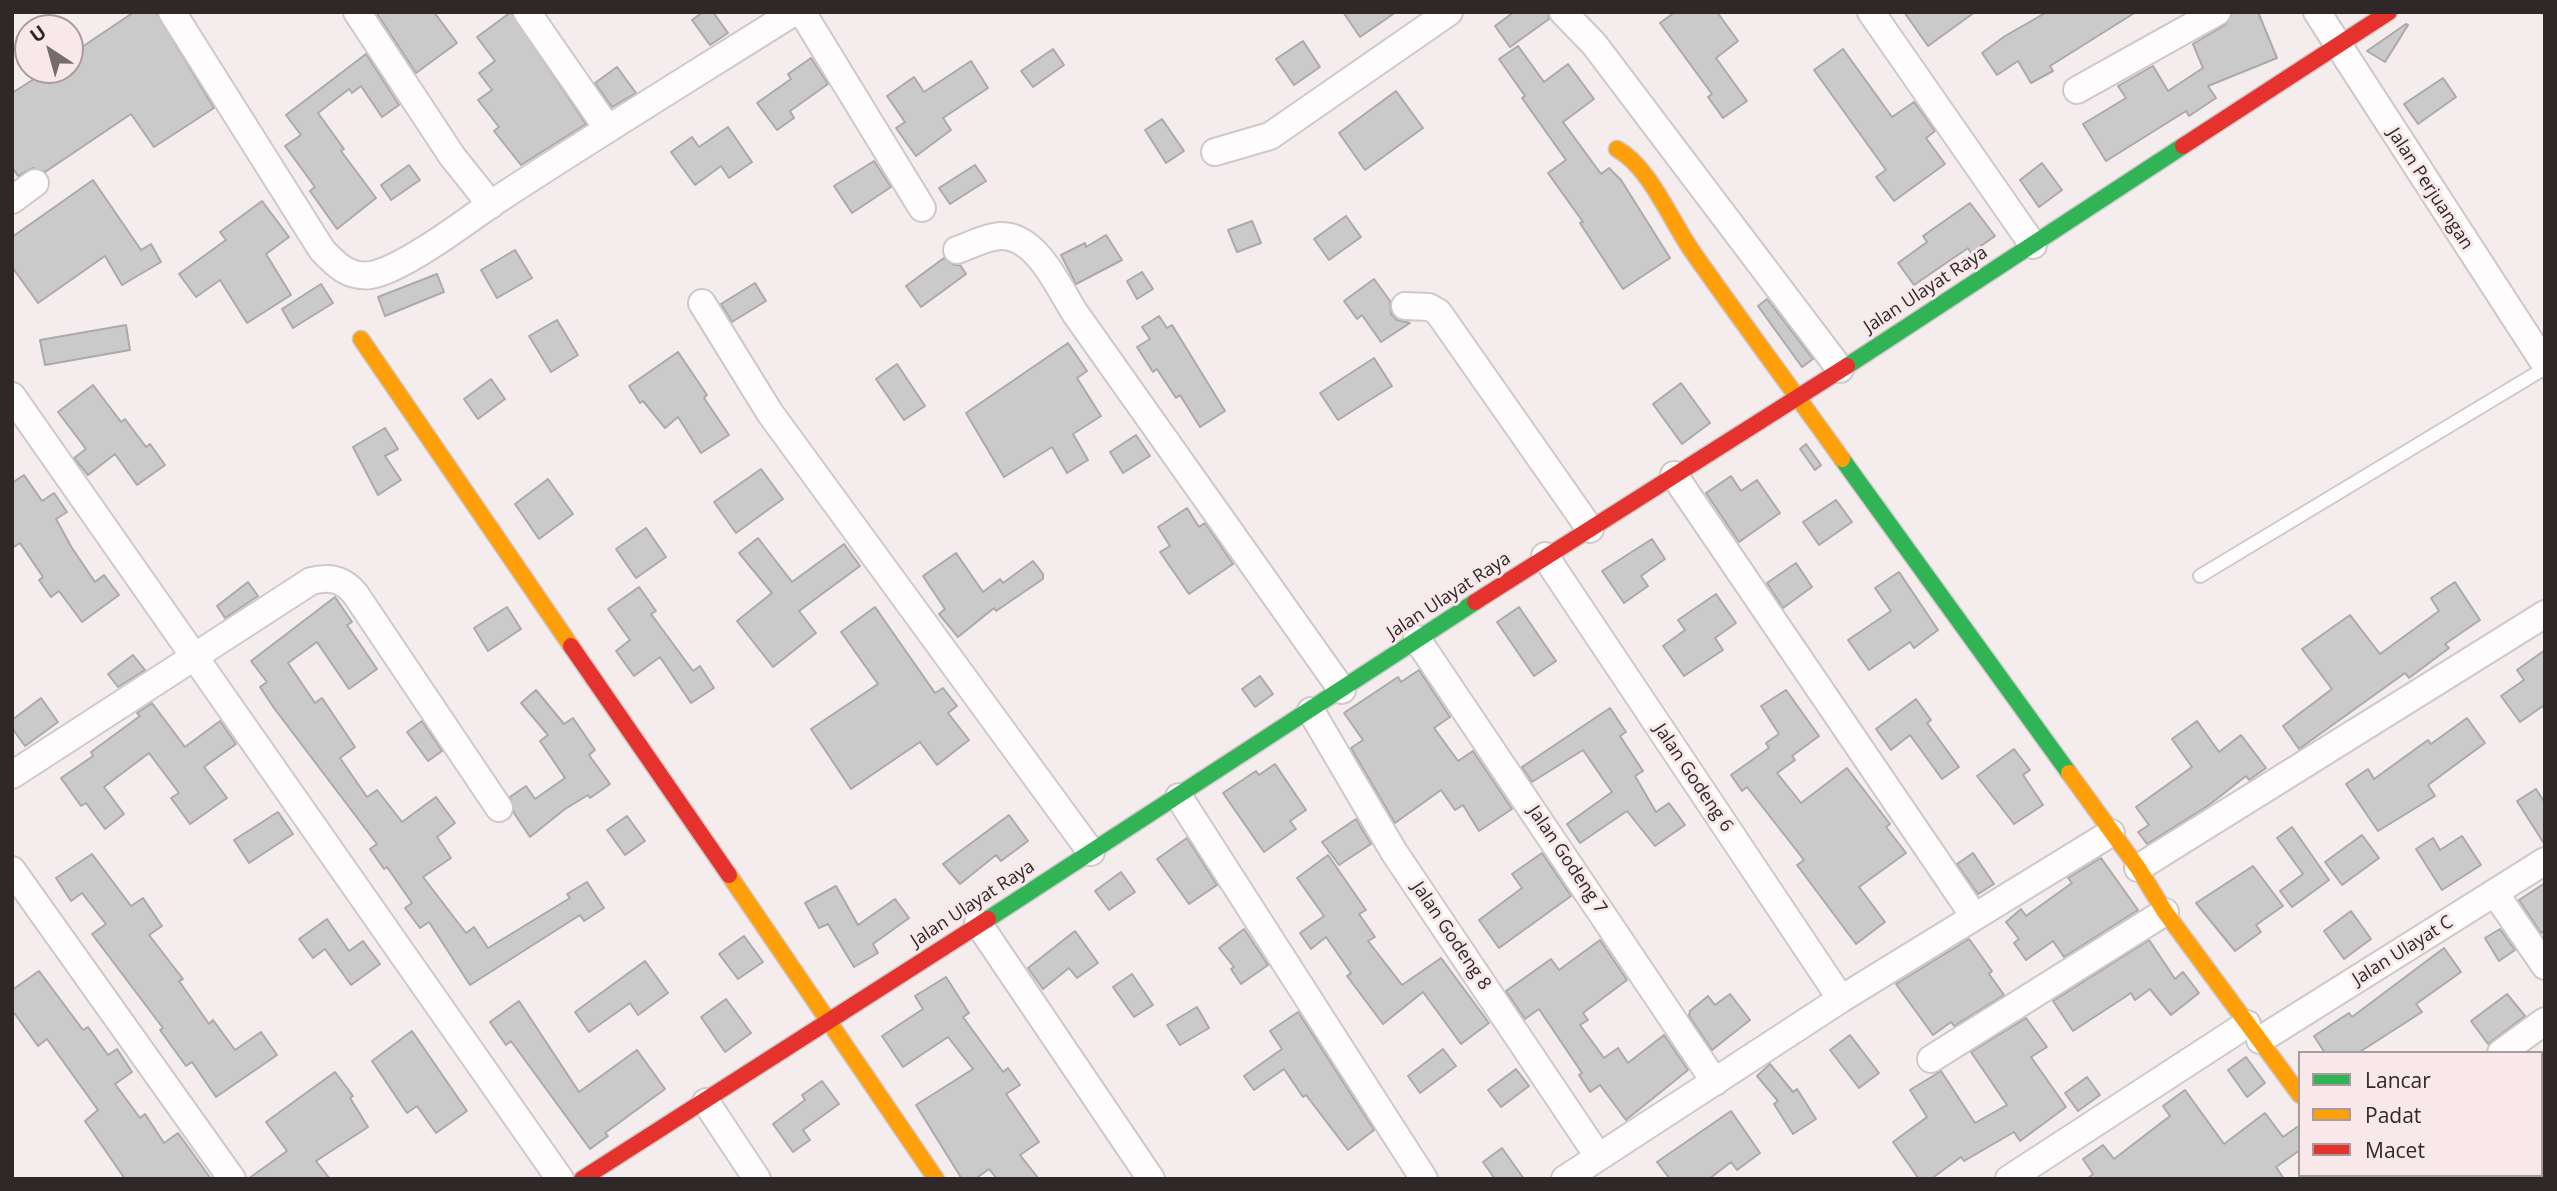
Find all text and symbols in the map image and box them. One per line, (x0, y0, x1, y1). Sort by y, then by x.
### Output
north arrow (14, 14, 84, 84)
text: U (24, 19, 51, 48)
street label: Jalan Perjuangan (2383, 124, 2477, 254)
street label: Jalan Ulayat Raya (1860, 242, 1992, 338)
street label: Jalan Ulayat Raya (1383, 548, 1515, 644)
street label: Jalan Godeng 6 (1649, 720, 1737, 836)
street label: Jalan Godeng 7 (1523, 802, 1611, 918)
street label: Jalan Ulayat Raya (907, 856, 1039, 952)
street label: Jalan Godeng 8 (1407, 878, 1495, 994)
street label: Jalan Ulayat C (2349, 912, 2457, 990)
legend (2298, 1051, 2543, 1177)
text: Lancar (2365, 1066, 2431, 1094)
text: Padat (2365, 1101, 2421, 1129)
text: Macet (2365, 1136, 2425, 1164)

